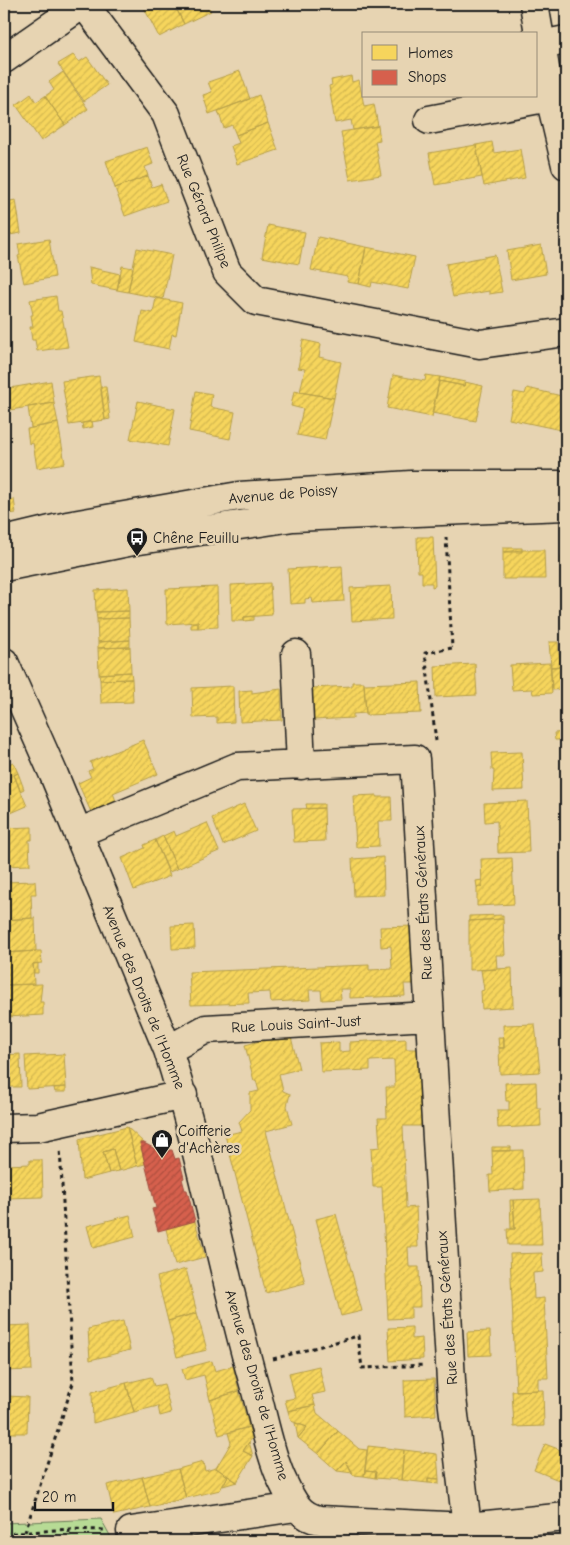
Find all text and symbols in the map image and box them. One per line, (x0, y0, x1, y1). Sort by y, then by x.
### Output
legend (362, 32, 538, 98)
text: Homes (408, 44, 453, 62)
text: Shops (408, 68, 446, 86)
street label: Rue Gérard Philipe (173, 151, 235, 271)
street label: Avenue de Poissy (228, 480, 339, 508)
bus stop icon: Chêne Feuillu (125, 526, 149, 557)
place label: Chêne Feuillu (153, 529, 239, 547)
street label: Rue des États Généraux (409, 825, 436, 981)
street label: Avenue des Droits de l'Homme (99, 902, 189, 1092)
street label: Rue Louis Saint-Just (231, 1012, 362, 1036)
place label: Coifferie d'Achères (178, 1122, 240, 1157)
shop icon: Coifferie d'Achères (150, 1128, 174, 1159)
street label: Rue des États Généraux (432, 1230, 461, 1386)
street label: Avenue des Droits de l'Homme (221, 1288, 293, 1483)
scale bar (35, 1480, 112, 1512)
text: 20 m (42, 1488, 76, 1506)

